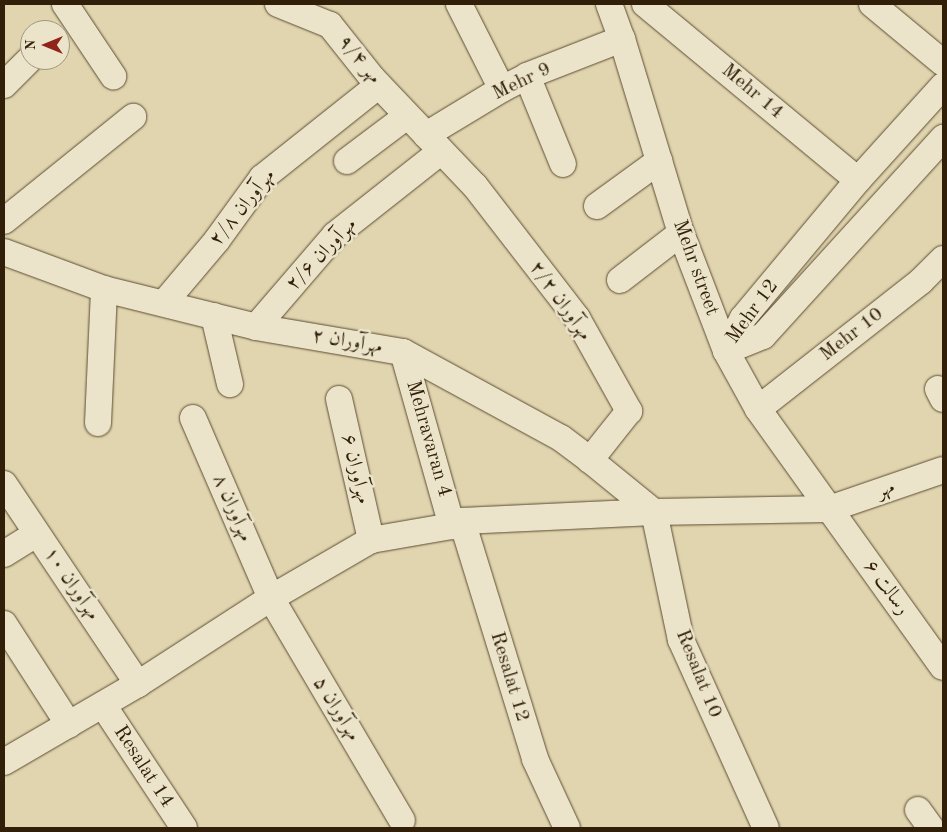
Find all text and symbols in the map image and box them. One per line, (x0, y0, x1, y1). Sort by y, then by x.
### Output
north arrow (20, 20, 70, 70)
street label: مهر ۹/۴ (332, 31, 386, 89)
text: N (24, 40, 38, 50)
street label: Mehr 9 (489, 58, 555, 106)
street label: Mehr 14 (716, 59, 788, 125)
street label: مهرآوران ۲/۸ (205, 165, 281, 251)
street label: مهرآوران ۲/۶ (282, 214, 362, 296)
street label: Mehr street (667, 217, 723, 319)
street label: مهرآوران ۲/۲ (524, 257, 596, 345)
street label: Mehr 12 (722, 275, 784, 349)
street label: Mehr 10 (816, 303, 888, 367)
street label: مهرآوران ۲ (310, 324, 384, 360)
street label: Mehravaran 4 (400, 378, 456, 500)
street label: مهرآوران ۶ (335, 432, 375, 506)
street label: مهرآوران ۸ (207, 471, 257, 545)
street label: مهر (874, 476, 898, 504)
street label: مهرآوران ۱۰ (38, 543, 104, 625)
street label: رسالت ۶ (858, 556, 914, 620)
street label: Resalat 10 (669, 626, 727, 722)
street label: Resalat 12 (484, 629, 534, 725)
street label: مهرآوران ۵ (307, 672, 365, 746)
street label: Resalat 14 (108, 721, 178, 813)

